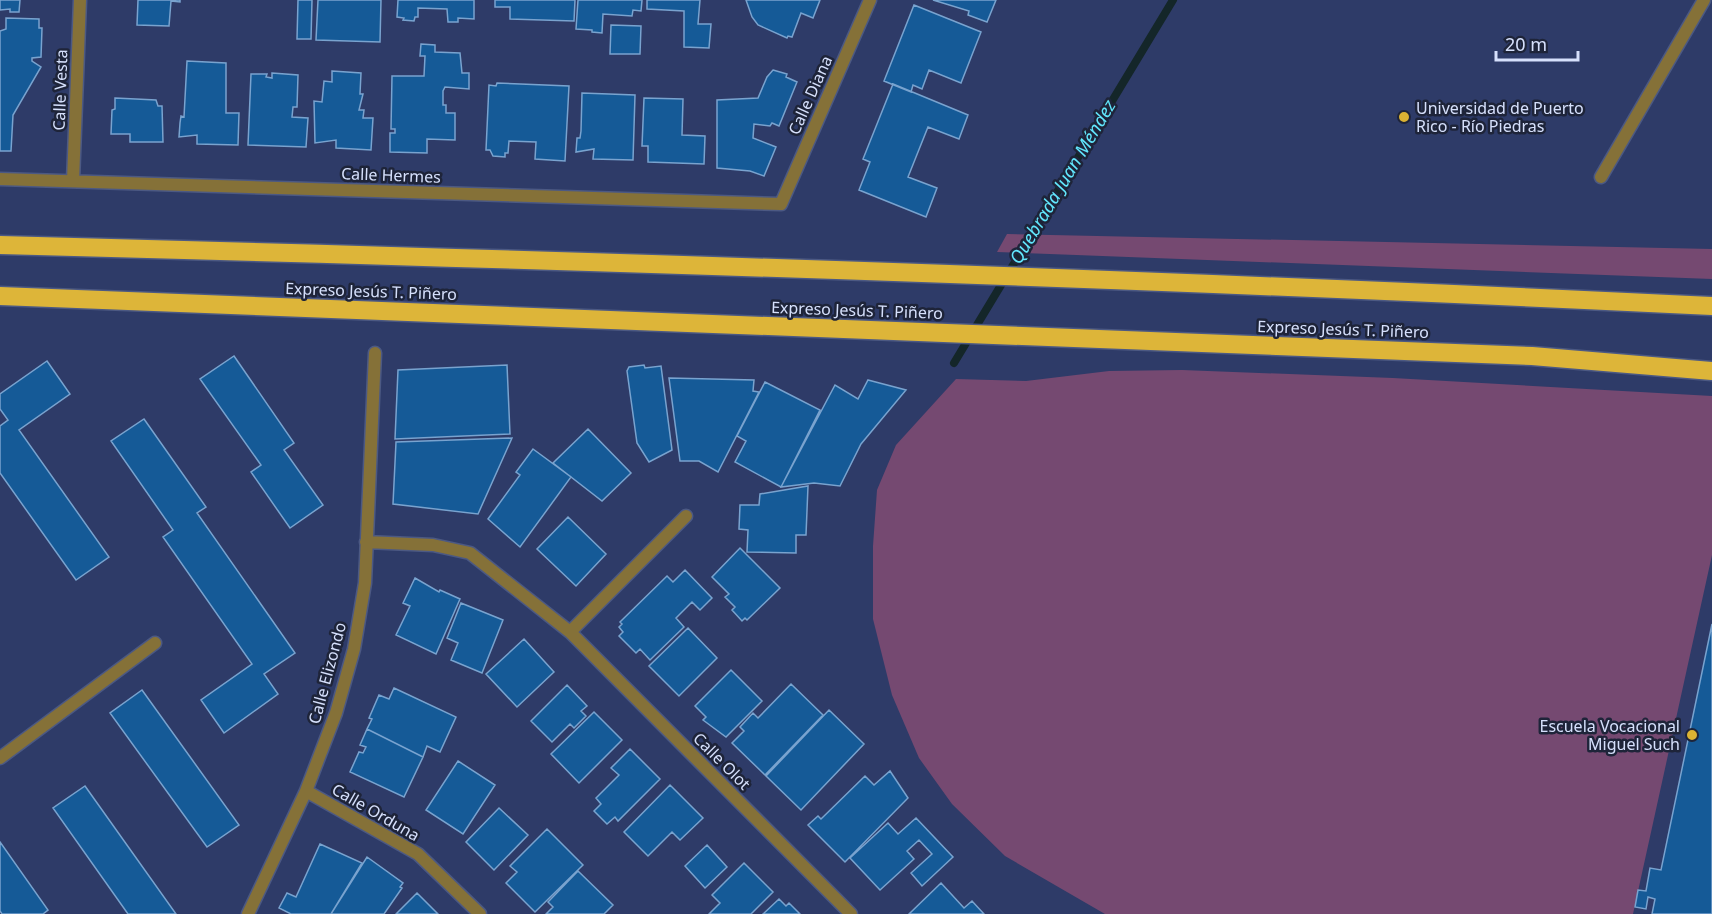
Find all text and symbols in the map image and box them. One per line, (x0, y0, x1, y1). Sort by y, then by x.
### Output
scale bar (1496, 24, 1578, 62)
text: 20 m (1505, 32, 1547, 56)
street label: Calle Vesta (48, 49, 72, 131)
street label: Calle Diana (783, 52, 837, 138)
water label: Quebrada Juan Méndez (1004, 95, 1121, 268)
place label: Universidad de Puerto Rico - Río Piedras (1416, 97, 1584, 137)
marker: Universidad de Puerto Rico - Río Piedras (1397, 110, 1411, 124)
street label: Calle Hermes (341, 162, 441, 188)
street label: Expreso Jesús T. Piñero (285, 277, 457, 305)
street label: Expreso Jesús T. Piñero (771, 296, 943, 324)
street label: Expreso Jesús T. Piñero (1257, 315, 1429, 343)
street label: Calle Elizondo (303, 620, 351, 726)
place label: Escuela Vocacional Miguel Such (1539, 715, 1680, 755)
street label: Calle Olot (689, 728, 756, 795)
marker: Escuela Vocacional Miguel Such (1685, 728, 1699, 742)
street label: Calle Orduna (328, 778, 424, 846)

